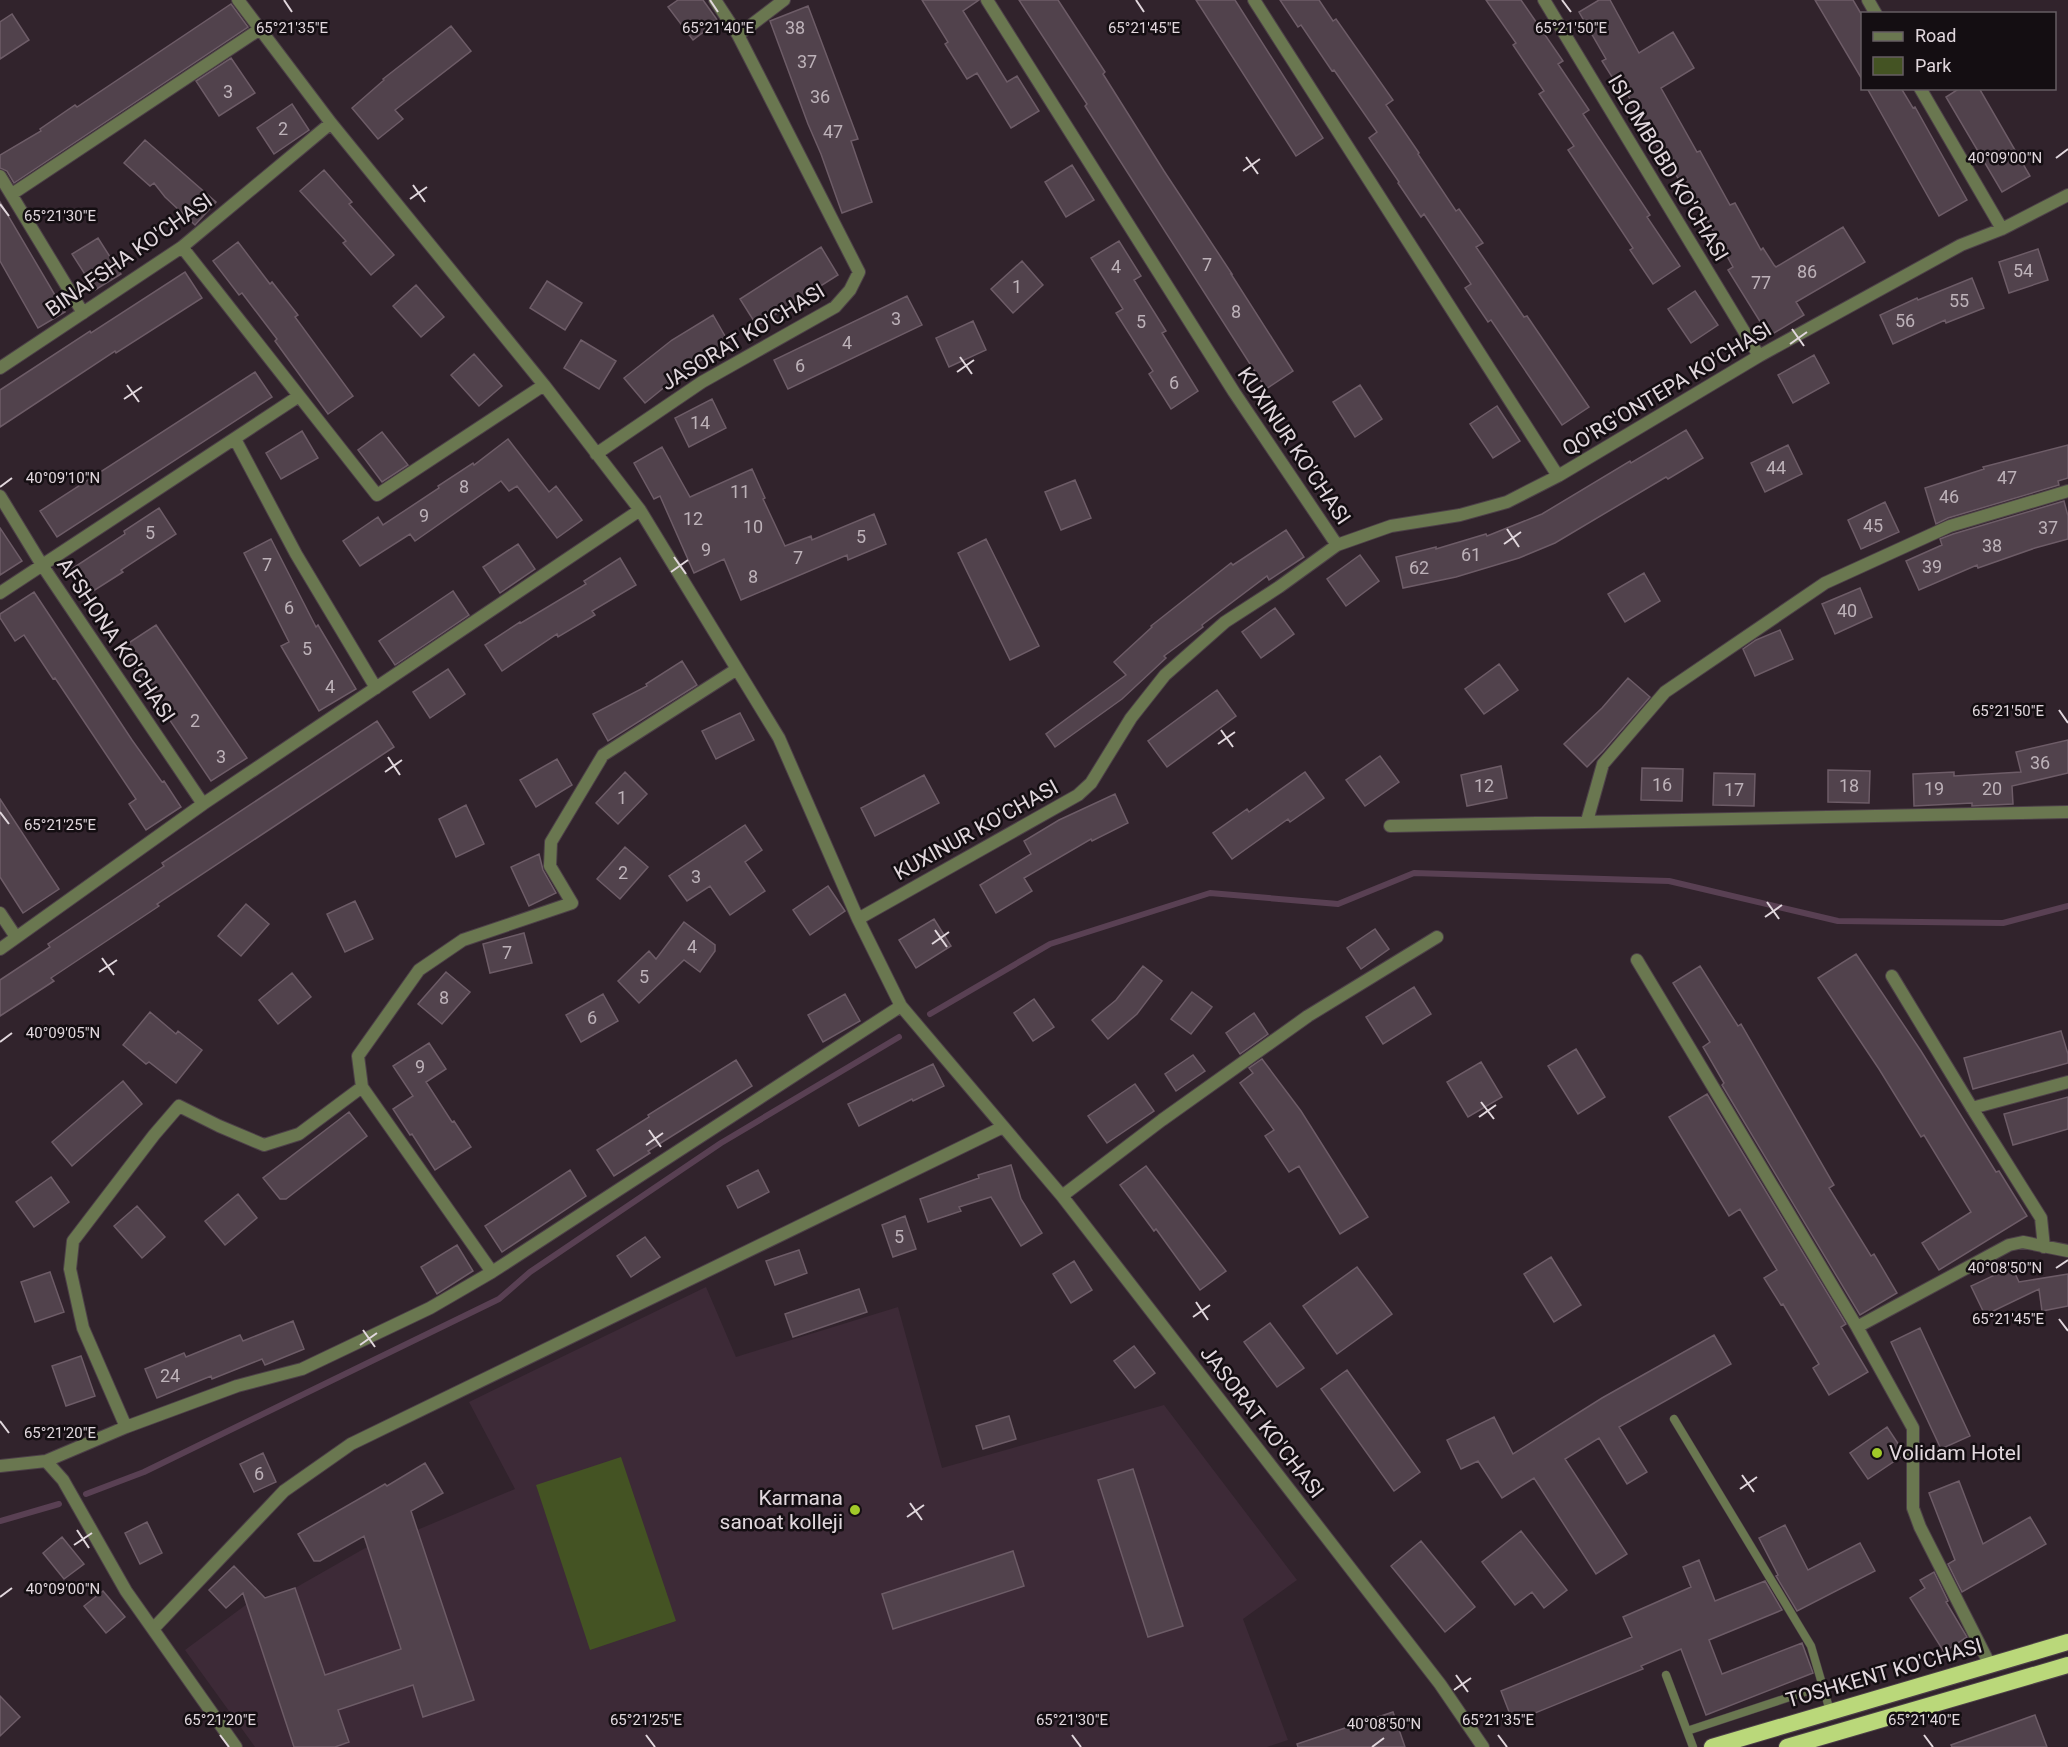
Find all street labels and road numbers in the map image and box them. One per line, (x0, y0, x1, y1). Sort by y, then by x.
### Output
street label: ISLOMBOBD KO'CHASI (1603, 71, 1733, 265)
street label: BINAFSHA KO'CHASI (41, 189, 217, 321)
street label: JASORAT KO'CHASI (657, 279, 829, 395)
street label: QO'RG'ONTEPA KO'CHASI (1558, 317, 1776, 461)
street label: KUXINUR KO'CHASI (1233, 363, 1355, 529)
street label: AFSHONA KO'CHASI (52, 553, 180, 727)
street label: KUXINUR KO'CHASI (890, 775, 1062, 885)
street label: JASORAT KO'CHASI (1195, 1341, 1329, 1503)
street label: TOSHKENT KO'CHASI (1783, 1633, 1985, 1713)

